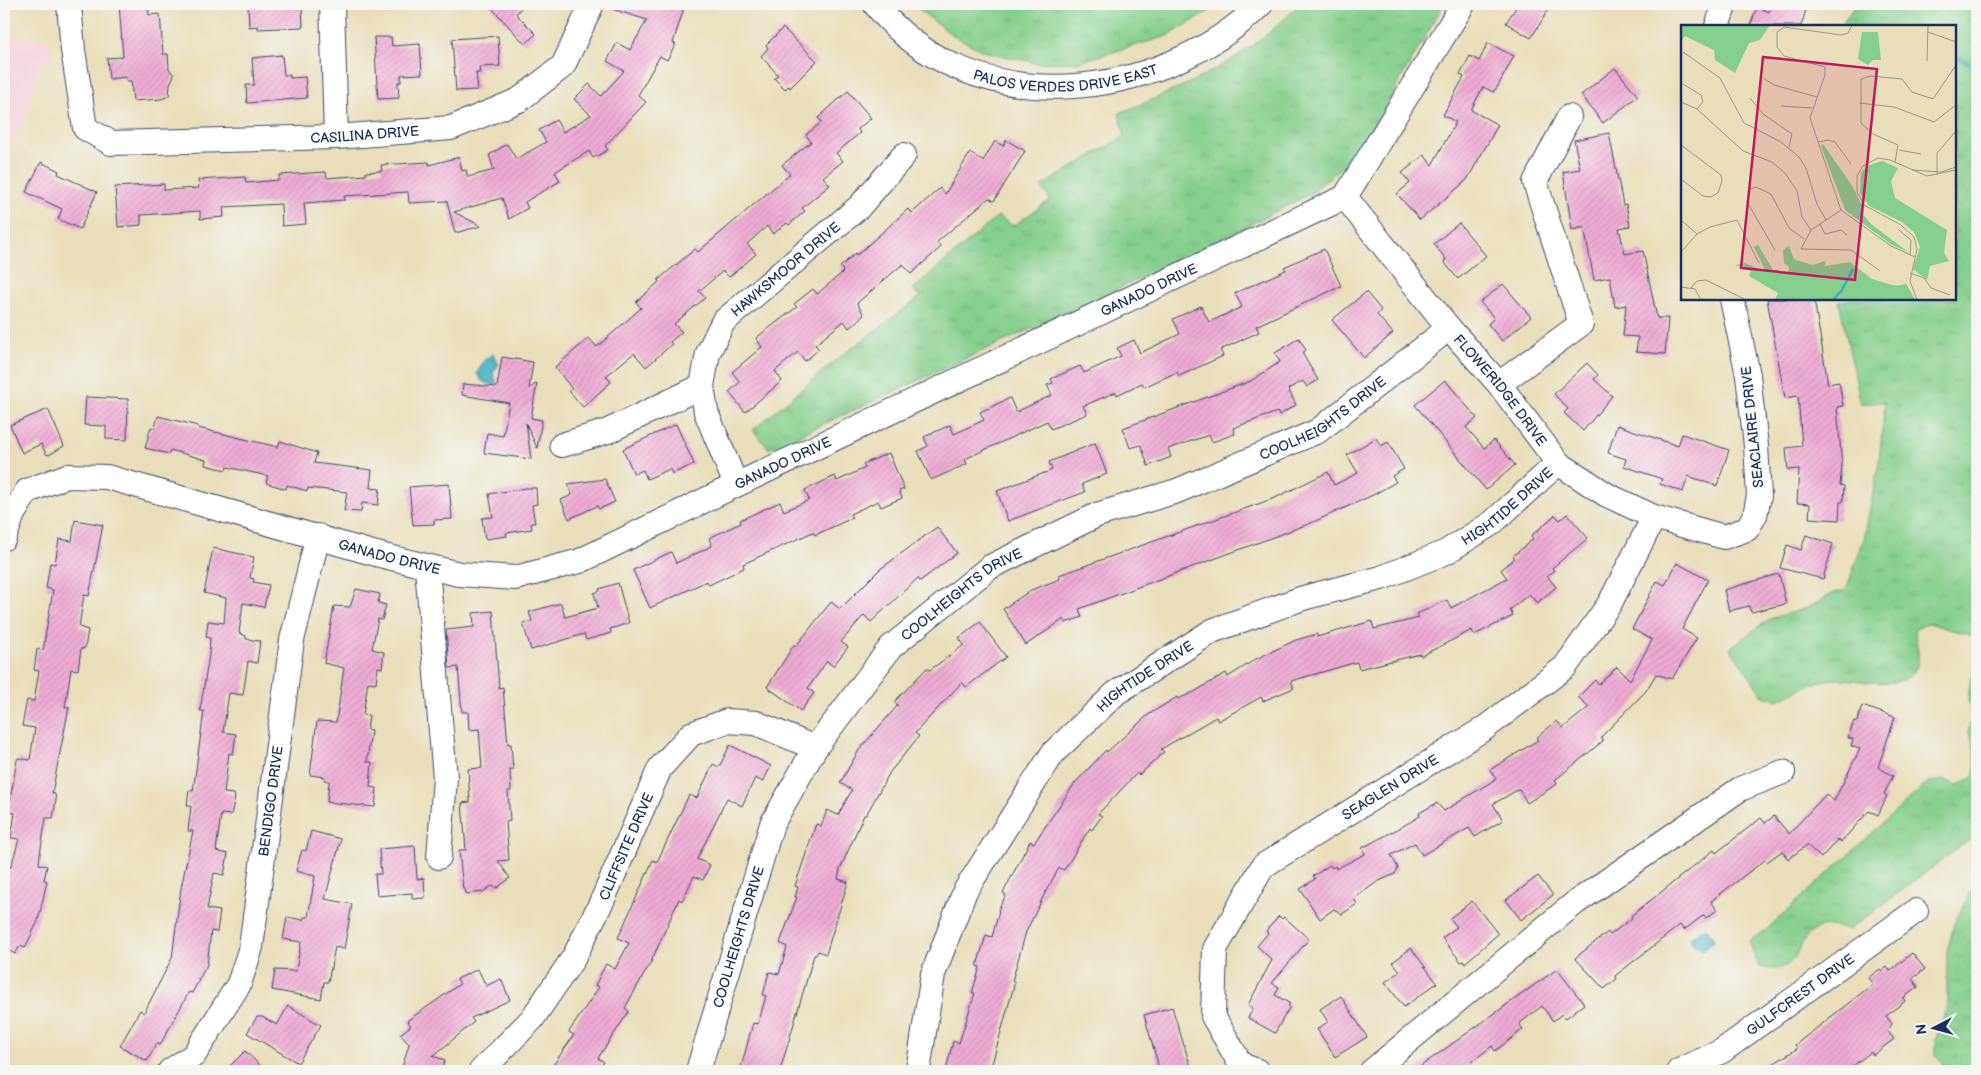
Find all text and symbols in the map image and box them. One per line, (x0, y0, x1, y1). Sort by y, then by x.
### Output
inset map (1681, 25, 1956, 300)
street label: PALOS VERDES DRIVE EAST (971, 61, 1161, 96)
street label: CASILINA DRIVE (310, 123, 420, 147)
street label: HAWKSMOOR DRIVE (728, 219, 844, 321)
street label: GANADO DRIVE (1098, 260, 1200, 320)
street label: FLOWERIDGE DRIVE (1450, 331, 1550, 449)
street label: SEACLAIRE DRIVE (1738, 365, 1767, 489)
street label: COOLHEIGHTS DRIVE (1257, 373, 1389, 464)
street label: GANADO DRIVE (732, 433, 834, 493)
street label: HIGHTIDE DRIVE (1458, 464, 1557, 549)
street label: GANADO DRIVE (336, 536, 442, 578)
street label: COOLHEIGHTS DRIVE (898, 545, 1025, 645)
street label: HIGHTIDE DRIVE (1093, 637, 1197, 716)
street label: BENDIGO DRIVE (255, 745, 287, 857)
street label: SEAGLEN DRIVE (1339, 751, 1442, 824)
street label: CLIFFSITE DRIVE (595, 790, 657, 903)
street label: COOLHEIGHTS DRIVE (709, 864, 768, 1010)
street label: GULFCREST DRIVE (1743, 950, 1858, 1040)
north arrow (1908, 1002, 1958, 1052)
text: N (1913, 1023, 1931, 1035)

